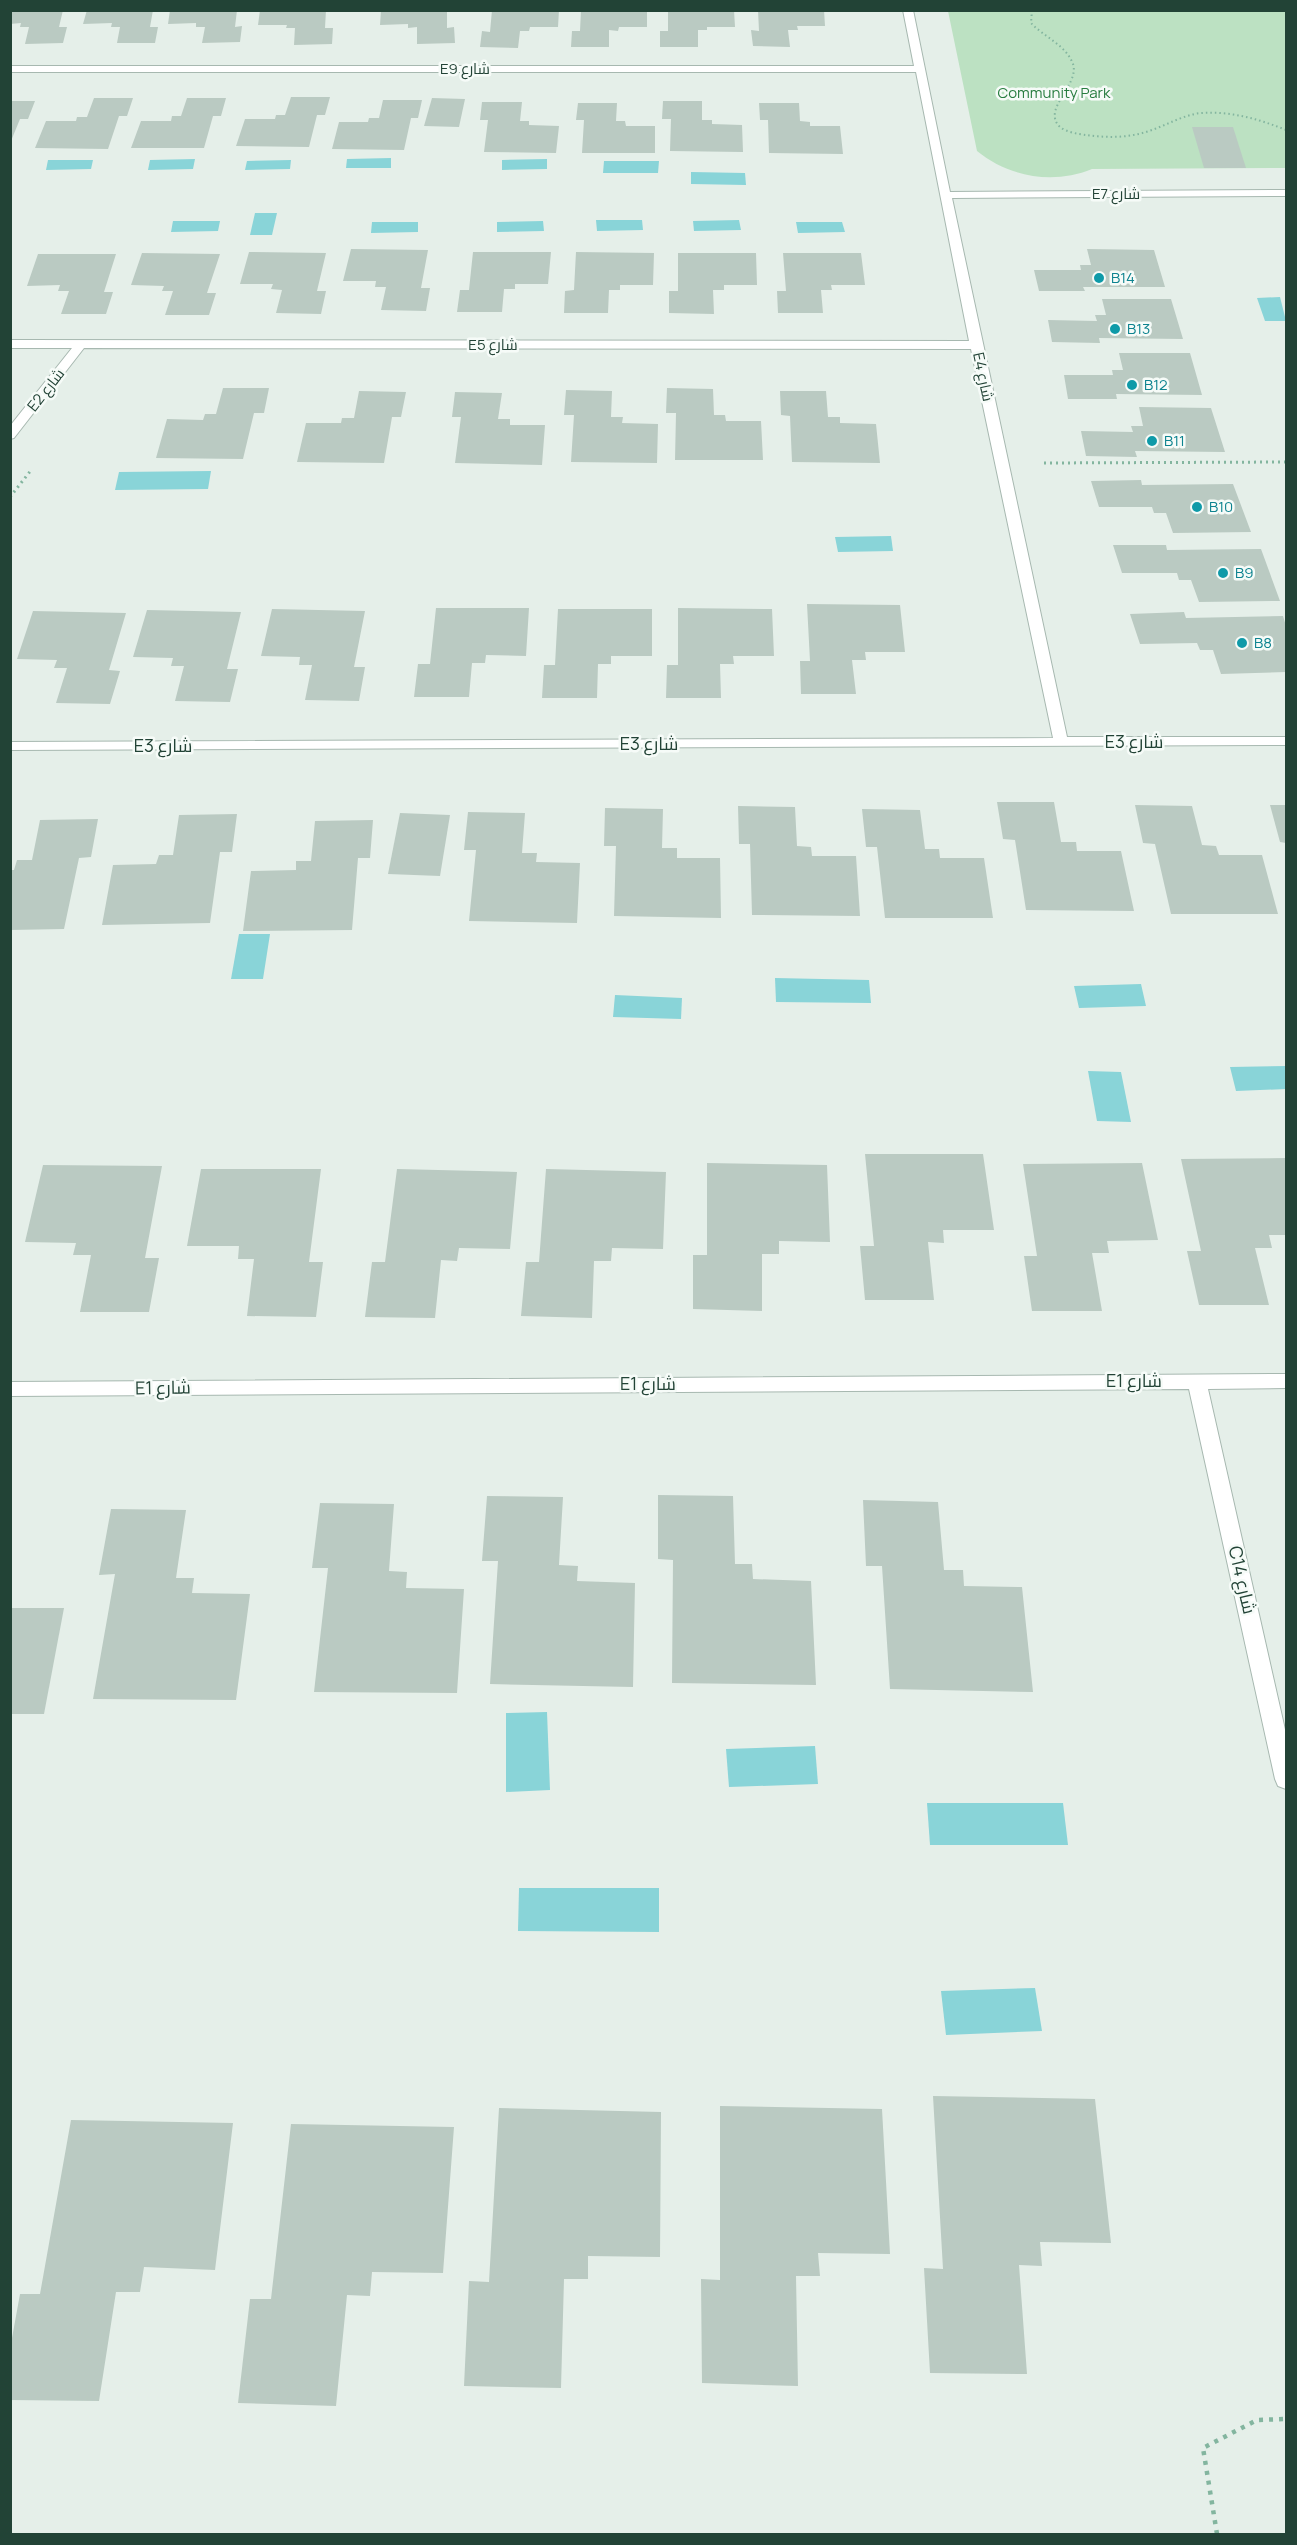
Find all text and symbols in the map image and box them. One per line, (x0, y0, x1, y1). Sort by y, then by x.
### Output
street label: E9 شارع (440, 58, 490, 80)
park label: Community Park (998, 82, 1111, 103)
street label: E7 شارع (1092, 183, 1140, 205)
place label: B14 (1111, 267, 1135, 288)
marker: B14 (1092, 271, 1106, 285)
place label: B13 (1127, 318, 1150, 339)
marker: B13 (1108, 322, 1122, 336)
street label: E5 شارع (468, 334, 518, 356)
street label: E4 شارع (967, 351, 999, 403)
street label: E2 شارع (22, 364, 70, 416)
place label: B12 (1144, 374, 1168, 395)
marker: B12 (1125, 378, 1139, 392)
place label: B11 (1164, 430, 1185, 451)
marker: B11 (1145, 434, 1159, 448)
place label: B10 (1209, 496, 1233, 517)
marker: B10 (1190, 500, 1204, 514)
place label: B9 (1235, 562, 1254, 583)
marker: B9 (1216, 566, 1230, 580)
place label: B8 (1254, 632, 1272, 653)
marker: B8 (1235, 636, 1249, 650)
street label: E3 شارع (1105, 729, 1163, 754)
street label: E3 شارع (620, 731, 678, 756)
street label: E3 شارع (134, 733, 192, 758)
street label: E1 شارع (1106, 1368, 1162, 1393)
street label: E1 شارع (620, 1371, 676, 1396)
street label: E1 شارع (135, 1375, 191, 1400)
street label: C14 شارع (1223, 1543, 1262, 1616)

